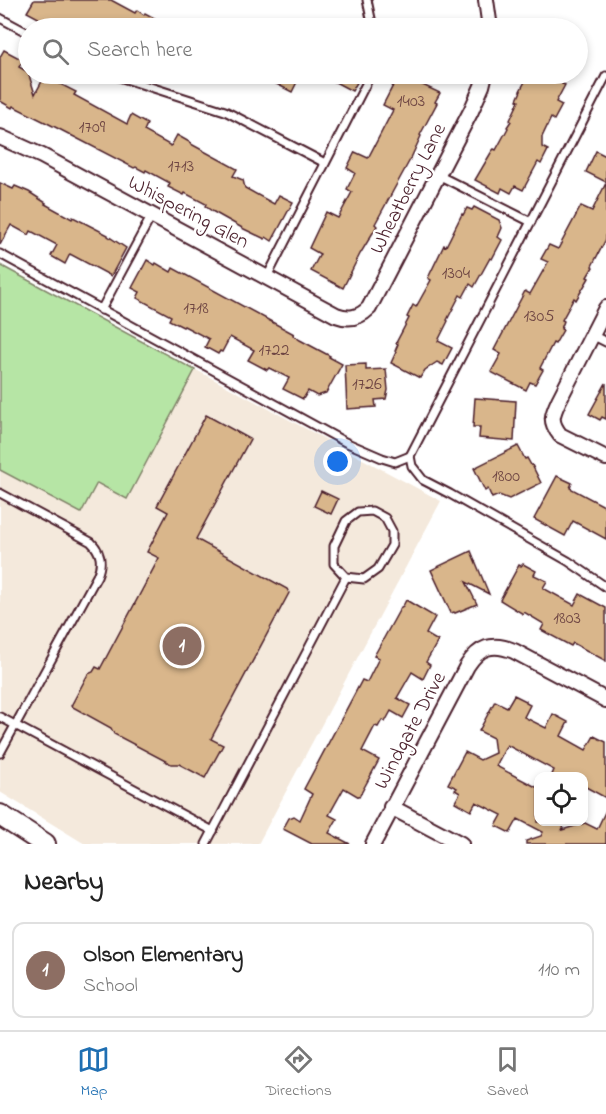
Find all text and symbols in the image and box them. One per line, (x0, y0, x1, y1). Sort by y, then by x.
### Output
search box (18, 18, 588, 84)
icon: search (39, 35, 72, 68)
text: Search here (87, 35, 192, 67)
house number: 1403 (397, 89, 425, 115)
house number: 1709 (79, 115, 106, 141)
street label: Wheatberry Lane (363, 118, 457, 260)
house number: 1713 (168, 154, 194, 180)
street label: Whispering Glen (121, 168, 254, 259)
house number: 1304 (442, 261, 471, 287)
house number: 1718 (183, 296, 209, 322)
house number: 1305 (523, 304, 555, 330)
house number: 1722 (258, 338, 290, 364)
house number: 1726 (352, 372, 382, 398)
your location (323, 447, 352, 476)
house number: 1800 (492, 464, 520, 490)
house number: 1803 (553, 606, 581, 632)
pin: 1 (162, 624, 201, 668)
street label: Windgate Drive (367, 666, 456, 796)
map controls (534, 772, 588, 826)
button: locate (534, 772, 588, 826)
text: Nearby (24, 864, 103, 902)
text: Olson Elementary (83, 940, 243, 972)
text: 1 (42, 956, 49, 985)
text: 110 m (538, 956, 580, 985)
text: School (83, 972, 138, 1001)
tab: Map (77, 1043, 110, 1103)
tab: Directions (265, 1043, 332, 1103)
tab: Saved (487, 1043, 529, 1103)

